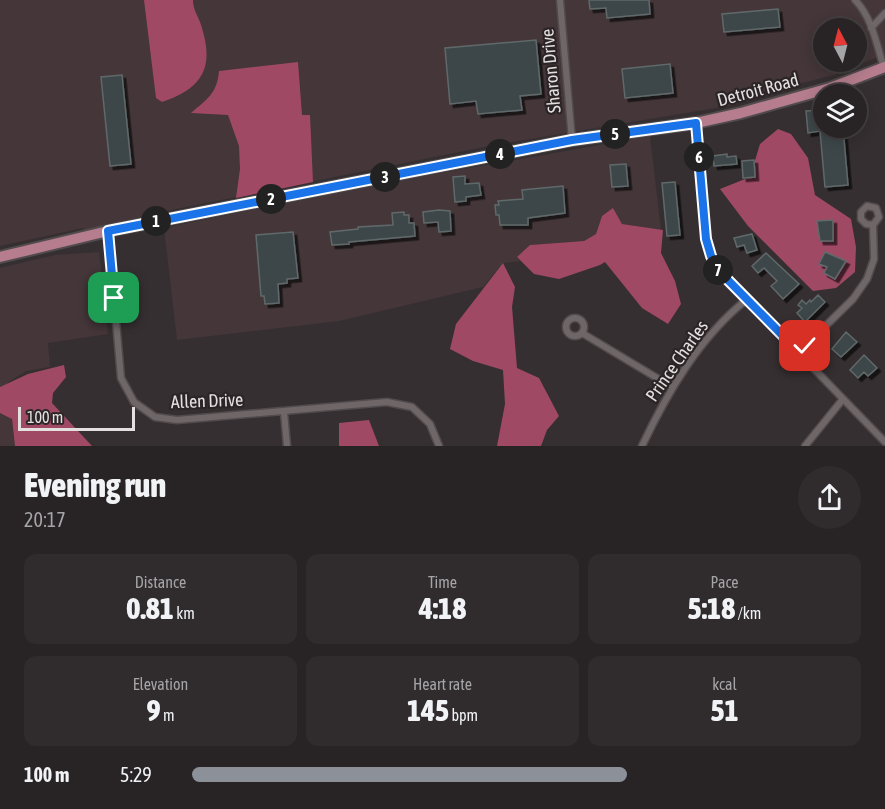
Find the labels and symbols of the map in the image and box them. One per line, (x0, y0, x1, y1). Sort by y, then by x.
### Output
north arrow (813, 18, 867, 72)
street label: Sharon Drive (536, 28, 565, 114)
street label: Detroit Road (715, 69, 801, 110)
pin: 5 (600, 119, 630, 149)
pin: 4 (485, 139, 515, 169)
pin: 6 (684, 142, 714, 172)
pin: 3 (370, 162, 400, 192)
pin: 2 (256, 184, 286, 214)
pin: 1 (141, 206, 171, 236)
pin: 7 (703, 255, 733, 285)
pin (88, 272, 139, 323)
street label: Prince Charles (641, 316, 712, 405)
pin (779, 320, 830, 371)
street label: Allen Drive (170, 389, 244, 412)
scale bar (18, 404, 135, 432)

